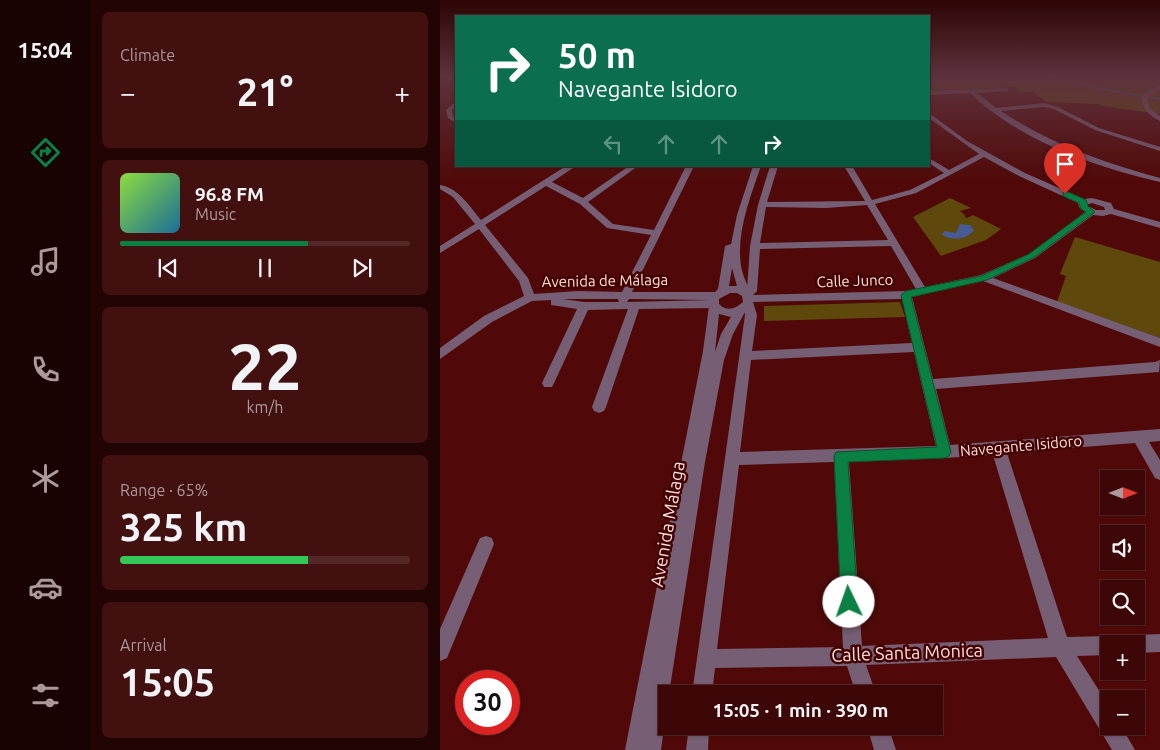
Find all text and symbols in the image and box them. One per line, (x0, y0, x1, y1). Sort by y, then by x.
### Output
icon: right (475, 35, 540, 100)
text: 50 m (558, 35, 636, 75)
text: 15:04 (17, 37, 73, 62)
text: Climate (120, 46, 175, 64)
text: 21° (237, 71, 293, 113)
text: Navegante Isidoro (558, 76, 738, 101)
text: − (120, 77, 136, 108)
text: + (394, 77, 410, 108)
icon: left (599, 130, 627, 158)
icon: ahead (652, 130, 680, 158)
icon: ahead (705, 130, 733, 158)
icon: right (758, 130, 786, 158)
icon: directions (28, 135, 63, 170)
pin (1044, 143, 1086, 194)
icon: arrive (1051, 150, 1079, 178)
text: 96.8 FM (195, 183, 264, 205)
text: Music (195, 205, 236, 223)
icon: music (28, 244, 63, 279)
icon: previous (154, 254, 182, 282)
icon: pause (251, 254, 279, 282)
icon: next (348, 254, 376, 282)
street label: Avenida de Málaga (542, 271, 668, 290)
street label: Calle Junco (816, 271, 894, 290)
text: 22 (228, 329, 302, 402)
icon: phone (28, 352, 63, 387)
text: km/h (247, 398, 283, 416)
street label: Navegante Isidoro (959, 432, 1083, 459)
street label: Avenida Málaga (646, 459, 688, 588)
icon: climate (28, 461, 63, 496)
north arrow (1100, 470, 1145, 515)
map controls (1100, 470, 1145, 735)
text: Range · 65% (120, 481, 208, 499)
text: 325 km (120, 506, 247, 548)
button: sound (1100, 525, 1145, 570)
icon: car (28, 570, 63, 605)
position arrow (822, 575, 874, 627)
button: search (1100, 580, 1145, 625)
button: + (1100, 635, 1145, 680)
text: Arrival (120, 636, 167, 654)
street label: Calle Santa Monica (831, 639, 983, 665)
text: 15:05 (120, 661, 215, 703)
speed limit sign: 30 (455, 670, 520, 735)
icon: filters (28, 678, 63, 713)
button: − (1100, 690, 1145, 735)
text: 15:05 · 1 min · 390 m (713, 699, 888, 721)

